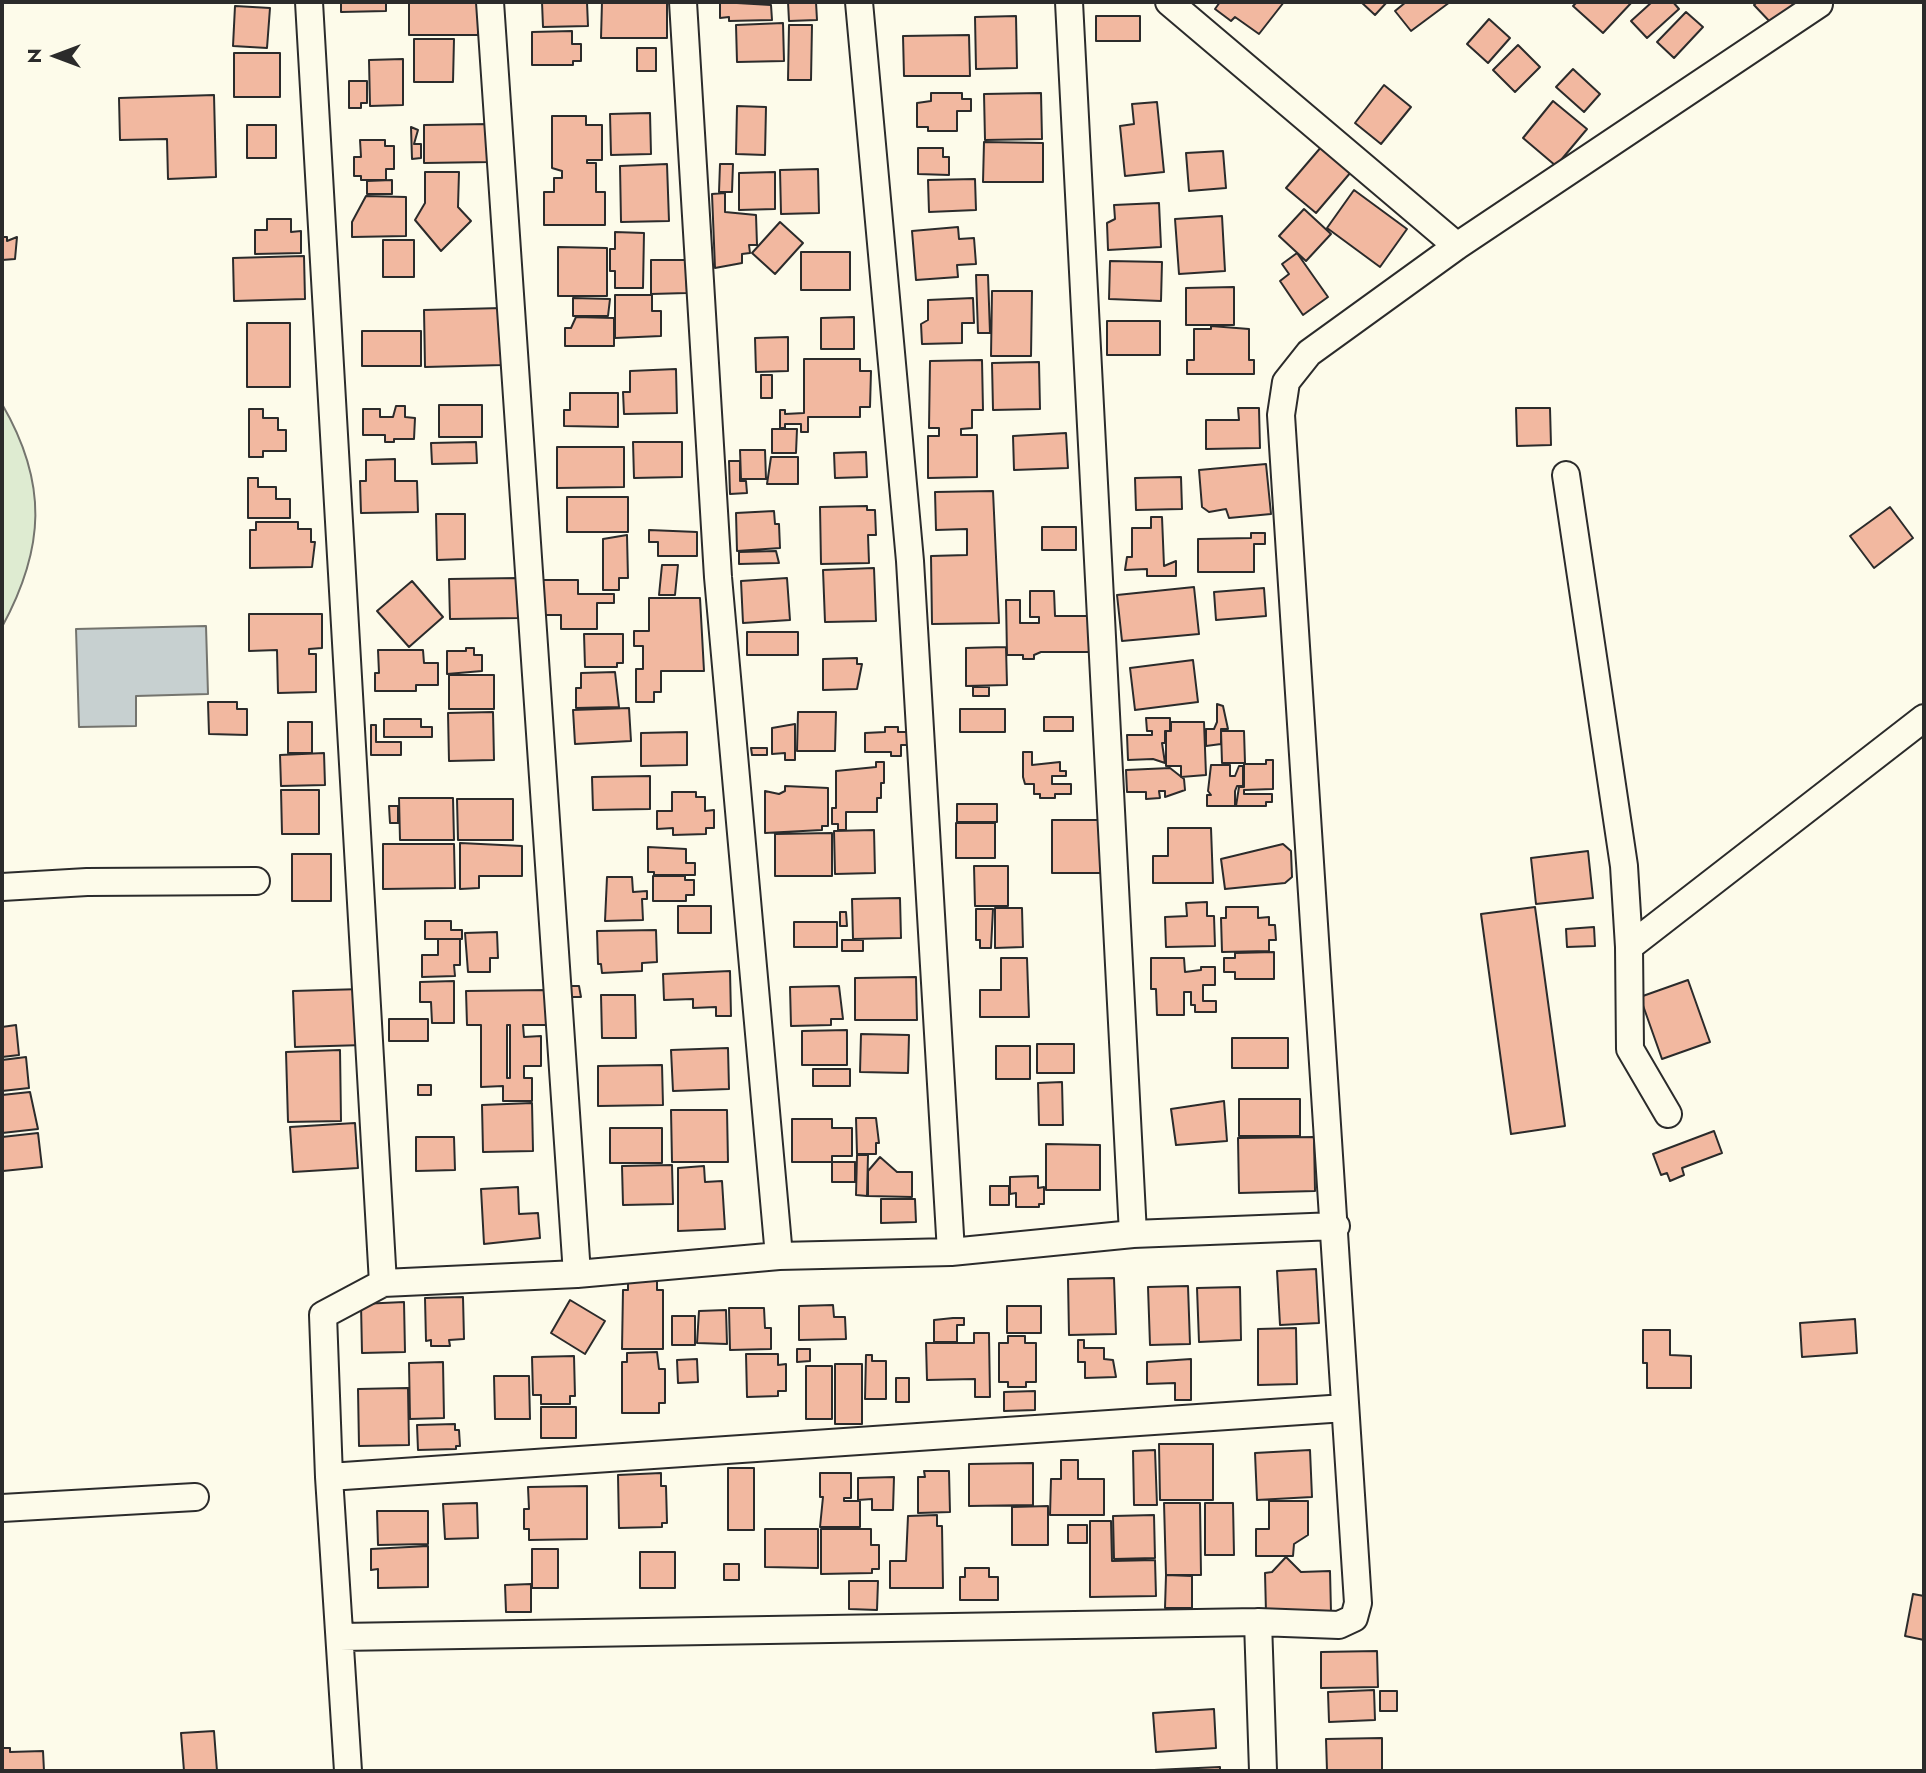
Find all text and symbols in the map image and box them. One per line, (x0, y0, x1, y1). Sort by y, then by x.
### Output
north arrow (21, 21, 91, 91)
text: N (21, 48, 48, 64)

